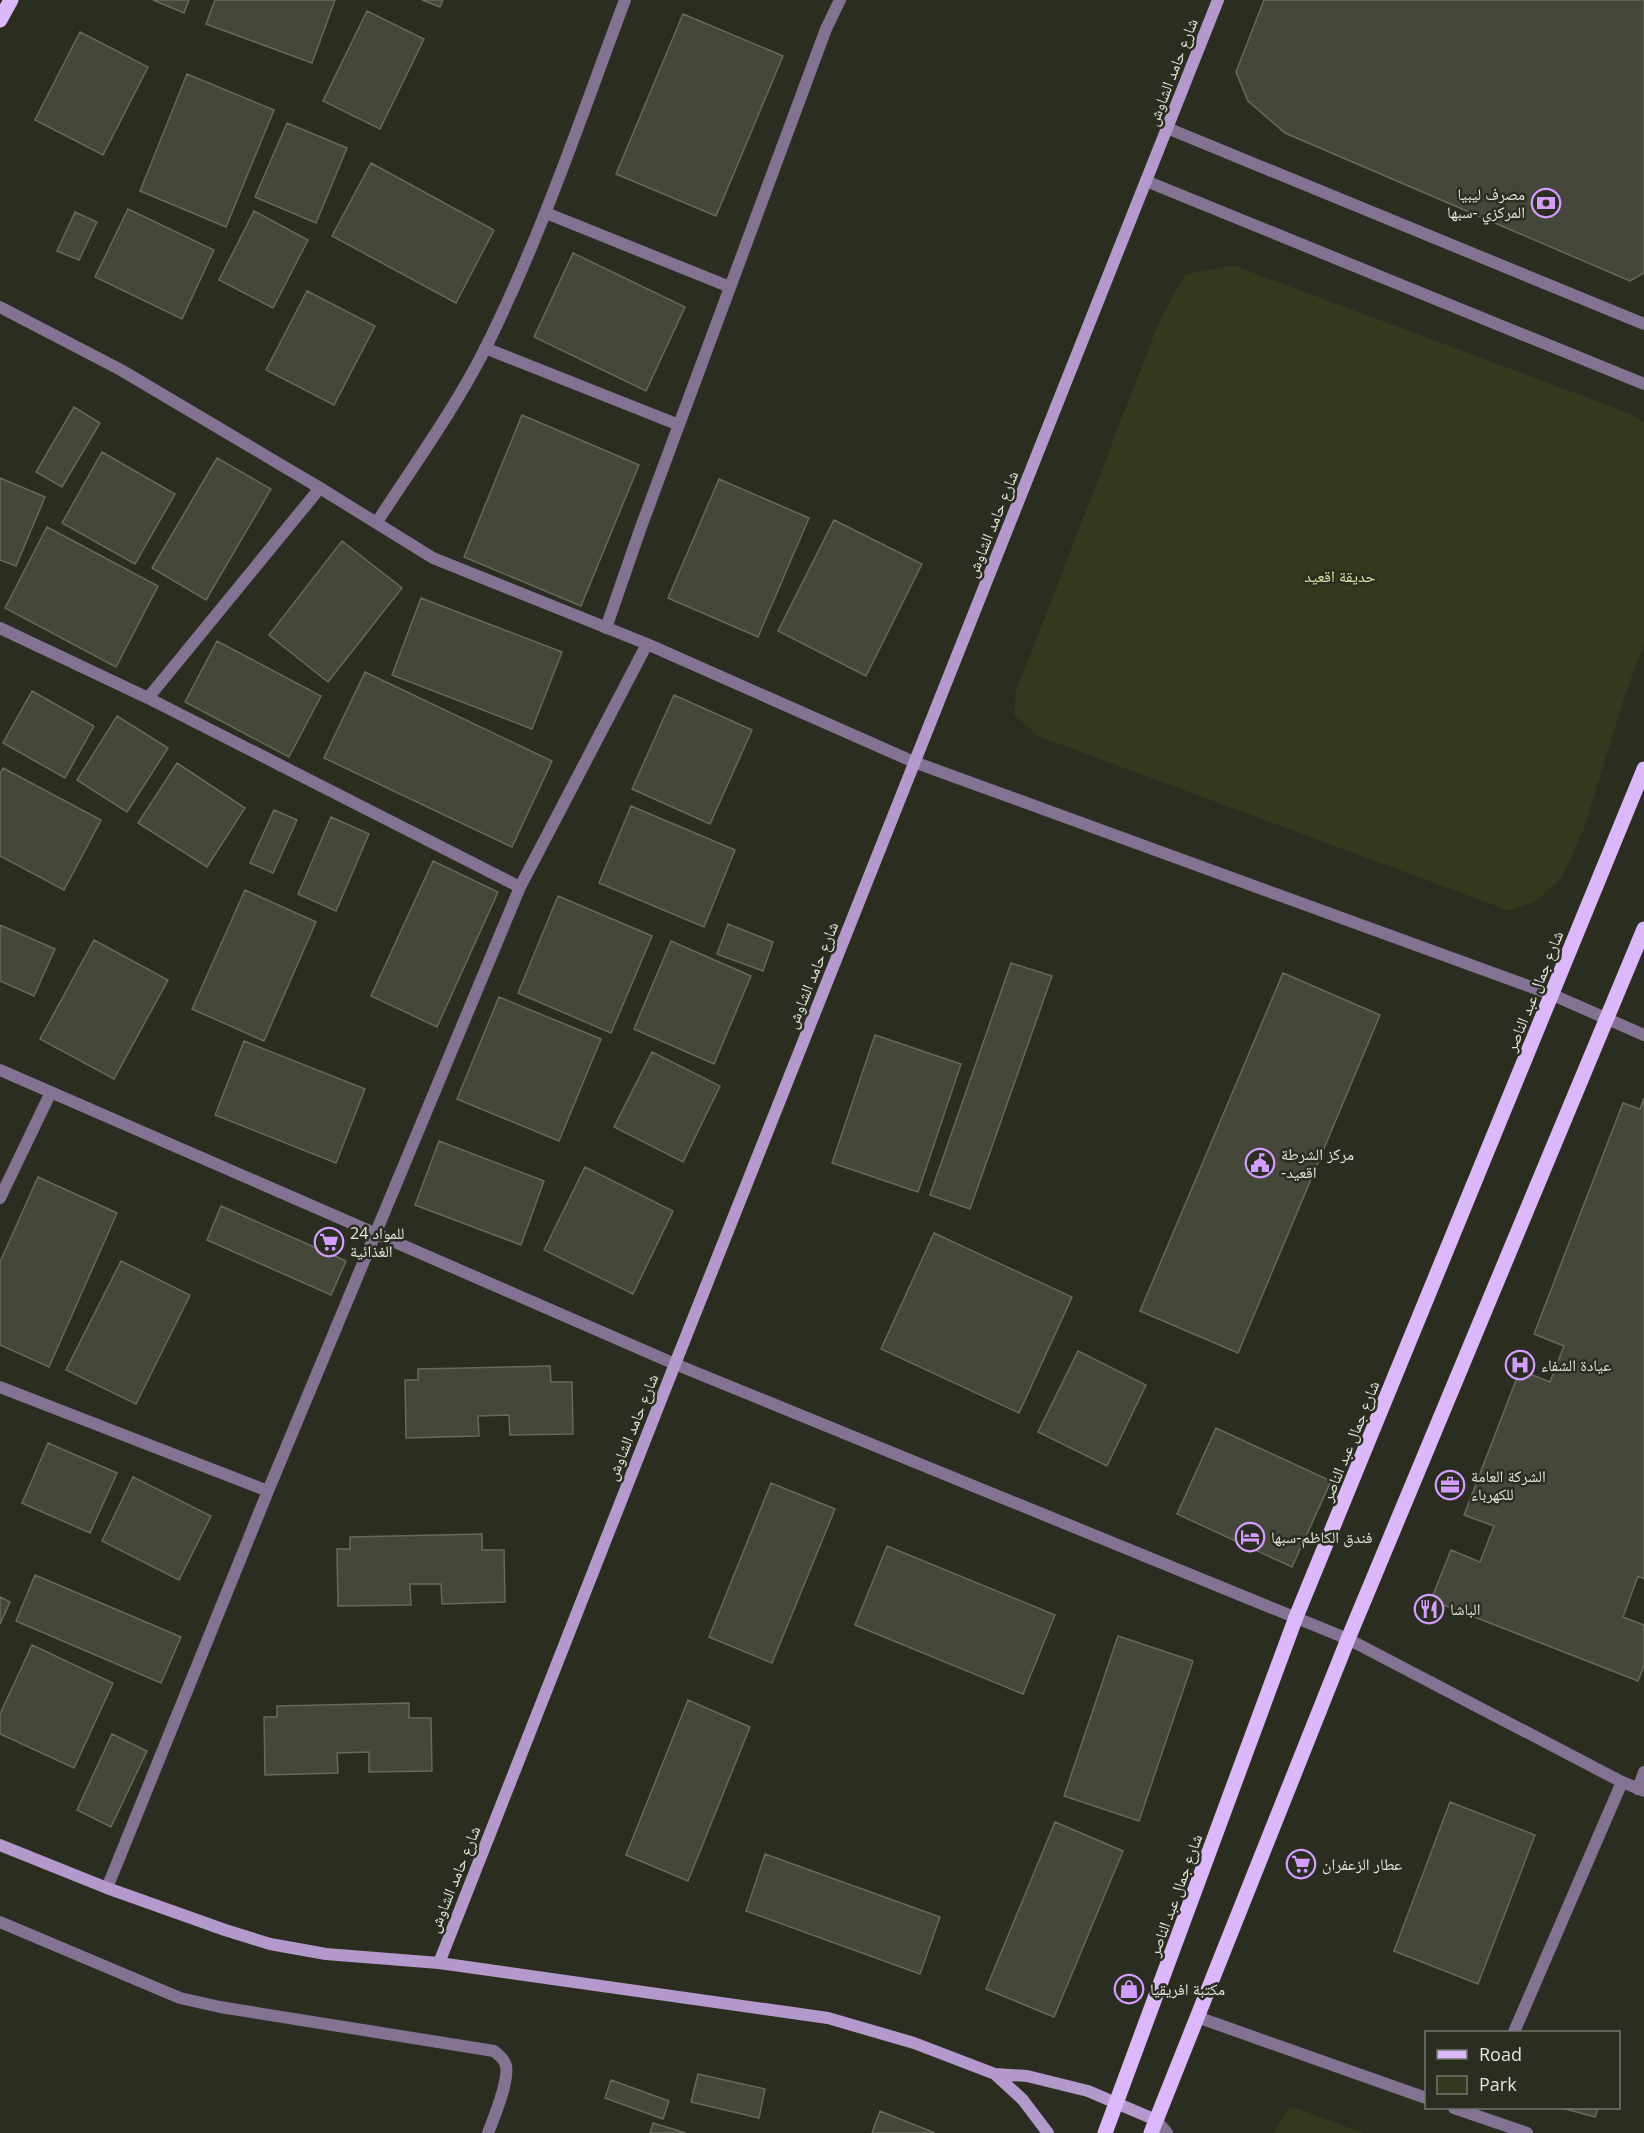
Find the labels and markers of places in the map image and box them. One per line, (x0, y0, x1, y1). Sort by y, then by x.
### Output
place label: مصرف ليبيا المركزي -سبها (1447, 183, 1525, 225)
bank icon: مصرف ليبيا المركزي -سبها (1530, 187, 1562, 219)
place label: مركز الشرطة -اقعيد (1281, 1143, 1354, 1183)
public building icon: مركز الشرطة -اقعيد (1244, 1147, 1276, 1179)
place label: 24 للمواد الغذائية (350, 1222, 404, 1262)
supermarket icon: 24 للمواد الغذائية (313, 1226, 345, 1258)
hospital icon: عيادة الشفاء (1504, 1349, 1536, 1381)
place label: عيادة الشفاء (1541, 1354, 1611, 1376)
place label: الشركة العامة للكهرباء (1471, 1465, 1546, 1505)
office icon: الشركة العامة للكهرباء (1434, 1469, 1466, 1501)
hotel icon: فندق الكاظم-سبها (1234, 1521, 1266, 1553)
place label: فندق الكاظم-سبها (1271, 1526, 1373, 1548)
restaurant icon: الباشا (1413, 1593, 1445, 1625)
place label: الباشا (1450, 1598, 1481, 1620)
supermarket icon: عطار الزعفران (1285, 1848, 1317, 1880)
place label: عطار الزعفران (1322, 1853, 1402, 1875)
shop icon: مكتبة افريقيا (1113, 1973, 1145, 2005)
place label: مكتبة افريقيا (1150, 1978, 1225, 2000)

